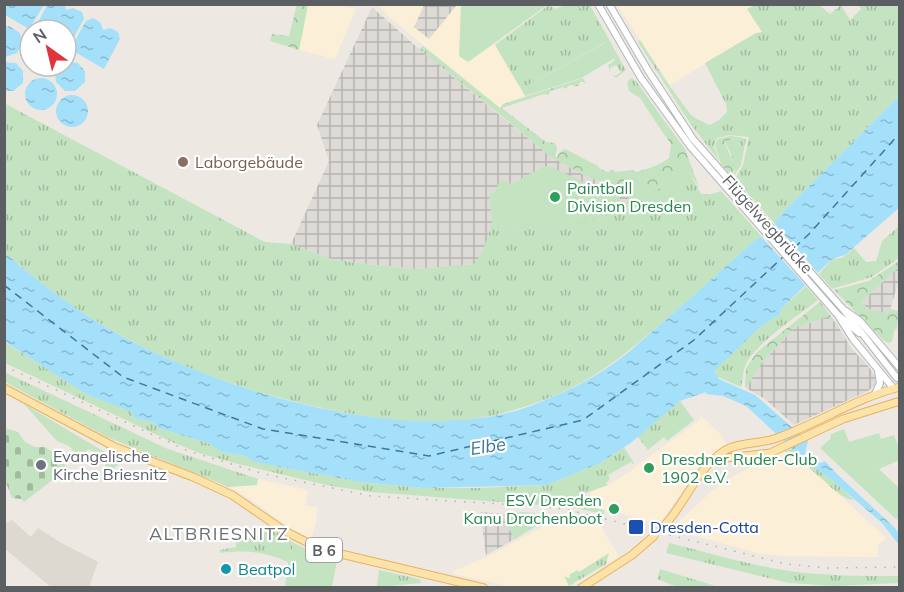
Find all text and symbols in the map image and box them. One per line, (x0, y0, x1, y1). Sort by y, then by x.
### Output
north arrow (18, 18, 78, 78)
text: N (29, 24, 50, 47)
place label: Laborgebäude (195, 152, 303, 172)
marker: Laborgebäude (176, 155, 190, 169)
street label: Flügelwegbrücke (719, 171, 817, 277)
place label: Paintball Division Dresden (567, 178, 691, 216)
marker: Paintball Division Dresden (548, 190, 562, 204)
water label: Elbe (469, 432, 507, 460)
place label: Evangelische Kirche Briesnitz (53, 446, 167, 484)
place label: Dresdner Ruder-Club 1902 e.V. (661, 449, 817, 487)
marker: Evangelische Kirche Briesnitz (34, 458, 48, 472)
marker: Dresdner Ruder-Club 1902 e.V. (642, 461, 656, 475)
place label: ESV Dresden Kanu Drachenboot (463, 490, 602, 528)
marker: ESV Dresden Kanu Drachenboot (607, 502, 621, 516)
place label: Dresden-Cotta (650, 517, 759, 537)
marker: Dresden-Cotta (627, 518, 645, 536)
district label: ALTBRIESNITZ (149, 522, 289, 545)
road number: B 6 (306, 538, 342, 562)
place label: Beatpol (238, 559, 295, 579)
marker: Beatpol (219, 562, 233, 576)

